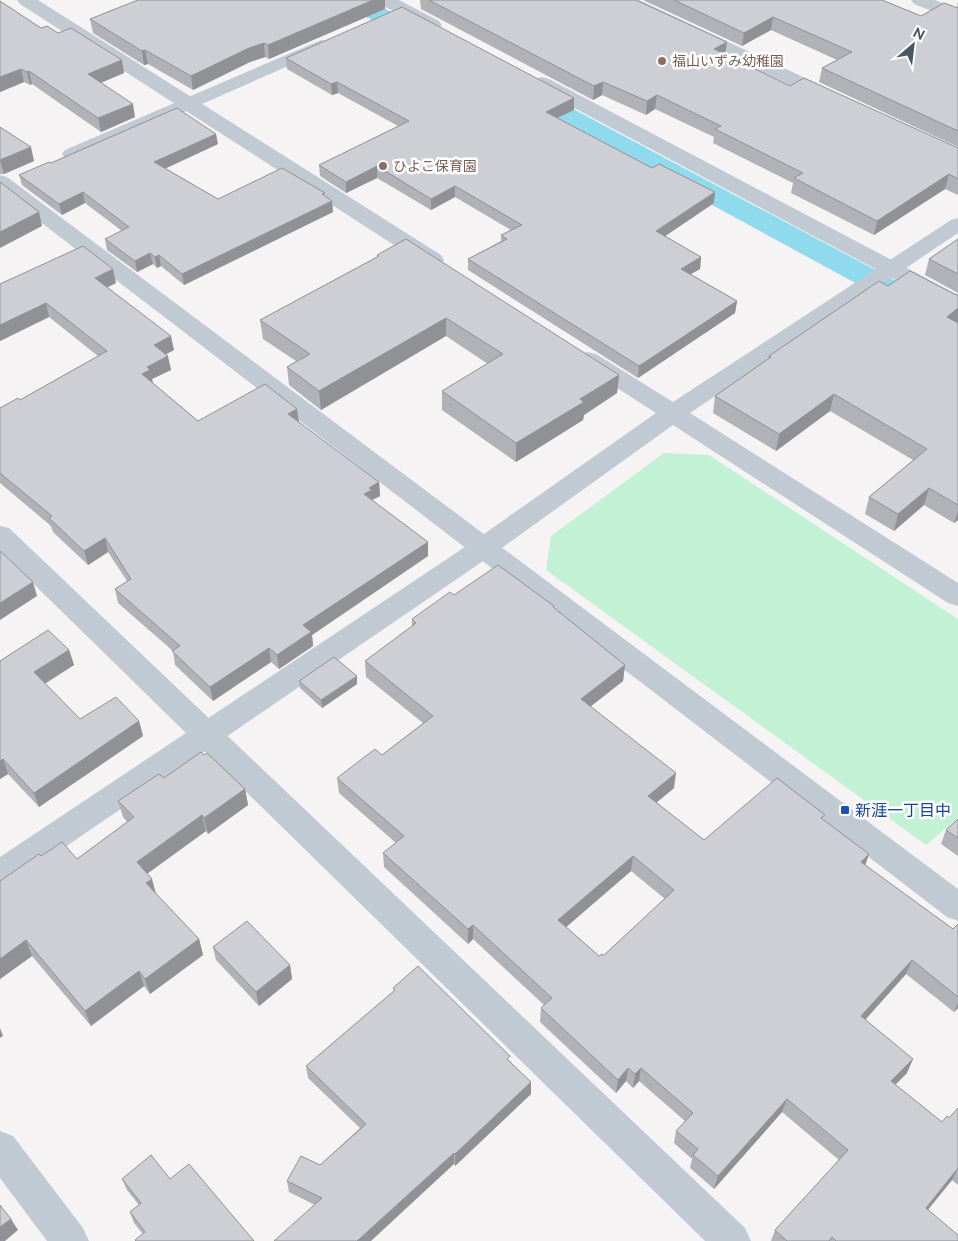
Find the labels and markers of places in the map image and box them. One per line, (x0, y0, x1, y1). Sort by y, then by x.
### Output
place label: 福山いずみ幼稚園 (672, 53, 784, 69)
marker: 福山いずみ幼稚園 (656, 55, 668, 67)
place label: ひよこ保育園 (393, 158, 477, 174)
marker: ひよこ保育園 (377, 160, 389, 172)
place label: 新涯一丁目中 (855, 801, 951, 820)
marker: 新涯一丁目中 (839, 804, 851, 816)

